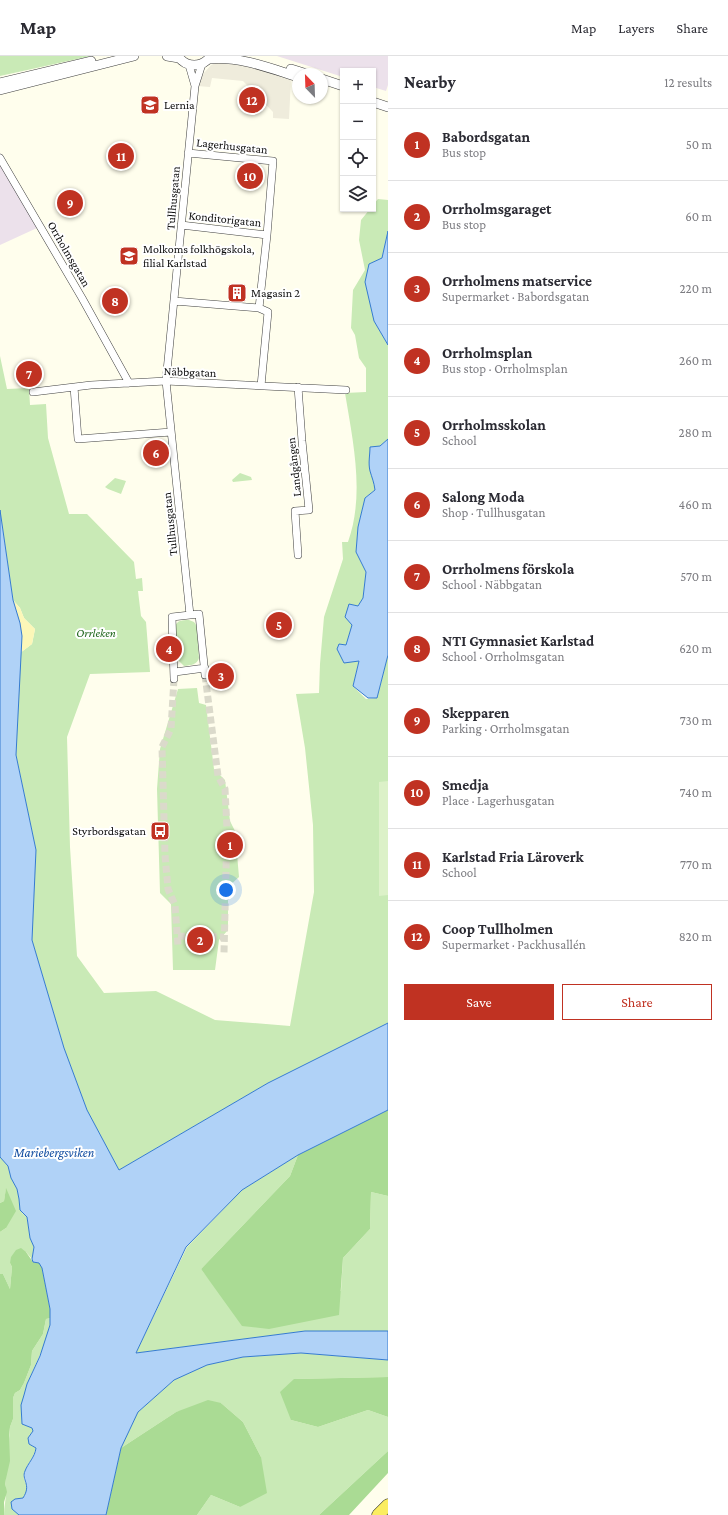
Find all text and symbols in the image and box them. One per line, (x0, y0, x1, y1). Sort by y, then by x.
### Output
text: Map (20, 17, 56, 38)
text: Map (571, 20, 596, 36)
text: Layers (618, 20, 655, 36)
text: Share (677, 20, 708, 36)
north arrow (292, 68, 328, 104)
map controls (340, 68, 376, 212)
button: + (340, 68, 376, 104)
text: Nearby (404, 73, 456, 92)
text: 12 results (664, 75, 712, 90)
pin: 12 (239, 85, 265, 115)
school or university icon: Lernia (139, 94, 161, 116)
place label: Lernia (164, 98, 195, 112)
button: − (340, 104, 376, 140)
text: Babordsgatan (442, 129, 530, 145)
street label: Lagerhusgatan (196, 135, 269, 157)
text: 1 (415, 137, 419, 152)
text: 50 m (686, 137, 712, 152)
button: locate (340, 140, 376, 176)
pin: 11 (108, 141, 134, 171)
text: Bus stop (442, 145, 486, 160)
pin: 10 (237, 161, 263, 191)
street label: Tullhusgatan (163, 165, 183, 230)
button: layers (340, 176, 376, 212)
pin: 9 (57, 188, 83, 218)
text: Orrholmsgaraget (442, 201, 552, 217)
street label: Konditorigatan (188, 208, 263, 230)
text: 2 (414, 209, 420, 224)
text: 60 m (685, 209, 712, 224)
text: Bus stop (442, 217, 486, 232)
street label: Orrholmsgatan (45, 219, 94, 290)
place label: Molkoms folkhögskola, filial Karlstad (143, 242, 255, 270)
school or university icon: Molkoms folkhögskola, filial Karlstad (118, 245, 140, 267)
text: Orrholmens matservice (442, 273, 592, 289)
text: 3 (414, 281, 420, 296)
text: 220 m (679, 281, 712, 296)
building icon: Magasin 2 (226, 282, 248, 304)
pin: 8 (102, 286, 128, 316)
place label: Magasin 2 (251, 286, 300, 300)
text: Supermarket · Babordsgatan (442, 289, 589, 304)
text: Orrholmsplan (442, 345, 532, 361)
text: 4 (413, 353, 421, 368)
text: 260 m (679, 353, 712, 368)
pin: 7 (16, 359, 42, 389)
text: Bus stop · Orrholmsplan (442, 361, 568, 376)
street label: Näbbgatan (163, 364, 217, 380)
text: Orrholmsskolan (442, 417, 546, 433)
text: 5 (414, 425, 420, 440)
text: 280 m (679, 425, 712, 440)
text: School (442, 433, 477, 448)
street label: Landgången (284, 436, 304, 497)
pin: 6 (143, 438, 169, 468)
text: Salong Moda (442, 489, 524, 505)
street label: Tullhusgatan (160, 491, 180, 556)
text: 6 (413, 497, 421, 512)
text: 460 m (679, 497, 712, 512)
text: Shop · Tullhusgatan (442, 505, 546, 520)
text: Orrholmens förskola (442, 561, 574, 577)
text: 7 (414, 569, 420, 584)
text: 570 m (680, 569, 712, 584)
text: School · Näbbgatan (442, 577, 542, 592)
pin: 5 (266, 610, 292, 640)
park label: Orrleken (76, 626, 116, 640)
text: NTI Gymnasiet Karlstad (442, 633, 594, 649)
pin: 4 (156, 634, 182, 664)
text: 8 (413, 641, 421, 656)
text: 620 m (679, 641, 712, 656)
text: School · Orrholmsgatan (442, 649, 564, 664)
pin: 3 (208, 661, 234, 691)
text: Skepparen (442, 705, 509, 721)
text: 9 (413, 713, 421, 728)
text: 730 m (680, 713, 712, 728)
text: Parking · Orrholmsgatan (442, 721, 570, 736)
text: Smedja (442, 777, 489, 793)
text: 10 (411, 785, 423, 800)
text: 740 m (680, 785, 712, 800)
text: Place · Lagerhusgatan (442, 793, 554, 808)
bus stop icon: Styrbordsgatan (149, 820, 171, 842)
place label: Styrbordsgatan (72, 824, 147, 838)
pin: 1 (217, 830, 243, 860)
text: Karlstad Fria Läroverk (442, 849, 584, 865)
text: 11 (412, 857, 422, 872)
text: 770 m (680, 857, 712, 872)
text: School (442, 865, 477, 880)
your location (216, 880, 236, 900)
text: Coop Tullholmen (442, 921, 553, 937)
pin: 2 (187, 925, 213, 955)
text: 12 (411, 929, 423, 944)
text: 820 m (679, 929, 712, 944)
text: Supermarket · Packhusallén (442, 937, 586, 952)
button: Save (404, 984, 554, 1020)
button: Share (562, 984, 712, 1020)
water label: Mariebergsviken (13, 1145, 95, 1160)

